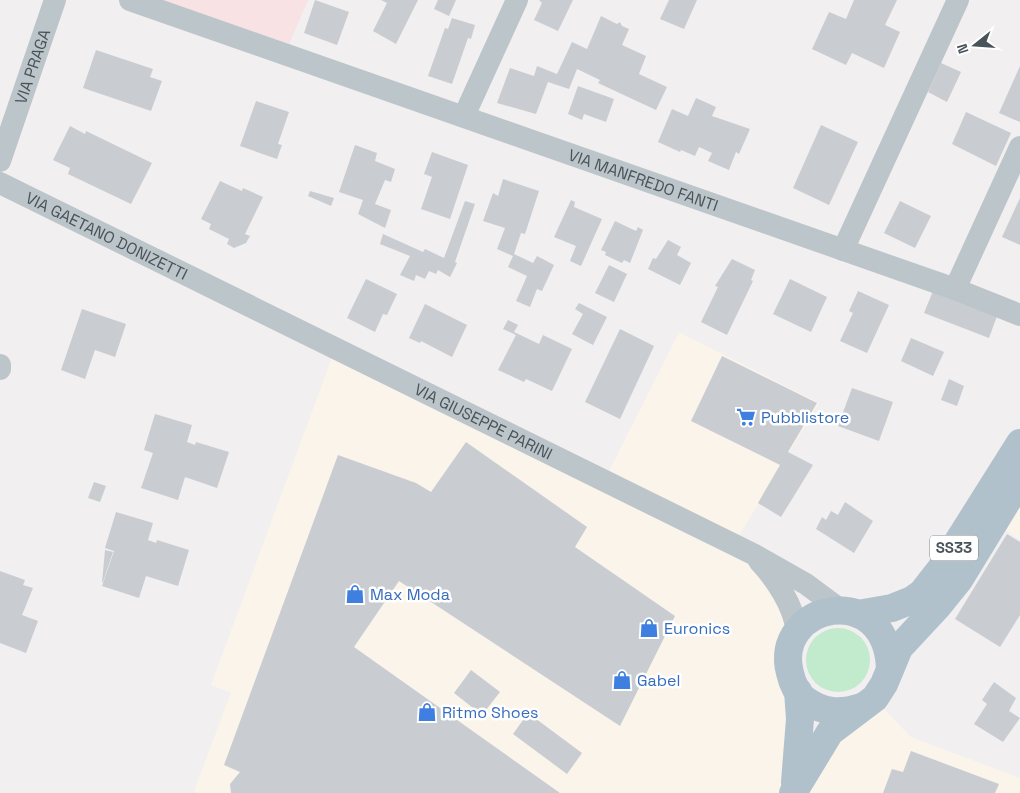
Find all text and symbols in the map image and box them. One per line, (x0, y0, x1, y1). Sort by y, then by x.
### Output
north arrow (950, 20, 1000, 70)
street label: VIA PRAGA (10, 26, 55, 107)
text: N (953, 42, 973, 56)
street label: VIA MANFREDO FANTI (565, 144, 721, 216)
street label: VIA GAETANO DONIZETTI (22, 187, 191, 285)
street label: VIA GIUSEPPE PARINI (411, 379, 556, 465)
supermarket icon: Pubblistore (735, 406, 757, 428)
place label: Pubblistore (761, 407, 849, 428)
road number: SS33 (930, 536, 978, 560)
shop icon: Max Moda (344, 583, 366, 605)
place label: Max Moda (370, 584, 450, 605)
shop icon: Euronics (638, 617, 660, 639)
place label: Euronics (664, 618, 730, 639)
shop icon: Gabel (611, 669, 633, 691)
place label: Gabel (637, 670, 680, 691)
shop icon: Ritmo Shoes (416, 701, 438, 723)
place label: Ritmo Shoes (442, 702, 539, 723)

